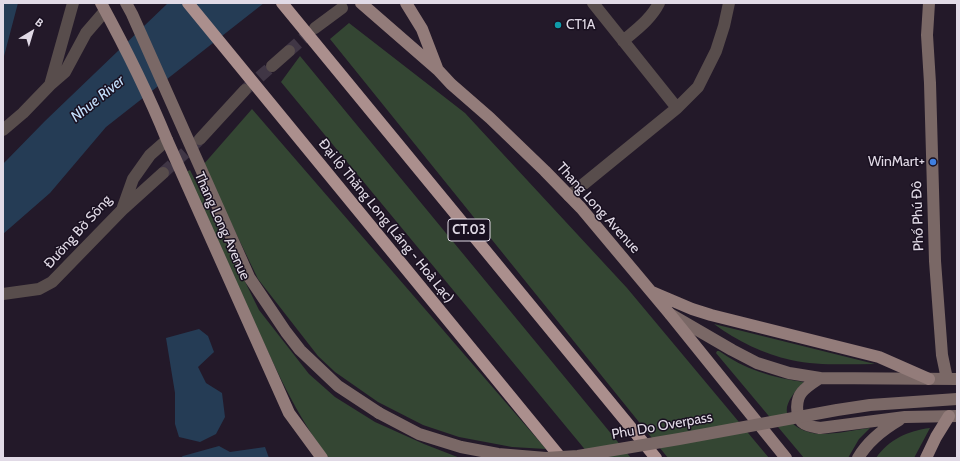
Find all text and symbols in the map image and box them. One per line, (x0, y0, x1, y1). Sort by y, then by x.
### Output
north arrow (12, 12, 52, 52)
text: B (32, 15, 46, 30)
place label: CT1A (566, 17, 595, 33)
marker: CT1A (553, 20, 563, 30)
water label: Nhue River (67, 72, 129, 126)
street label: Đại lộ Thăng Long (Láng - Hoà Lạc) (315, 136, 457, 306)
place label: WinMart+ (868, 154, 925, 170)
marker: WinMart+ (928, 157, 938, 167)
street label: Thang Long Avenue (553, 159, 643, 257)
street label: Thang Long Avenue (191, 169, 253, 283)
street label: Phố Phú Đô (908, 181, 928, 251)
street label: Đường Bờ Sông (41, 192, 115, 272)
road number: CT.03 (448, 219, 490, 241)
street label: Phu Do Overpass (610, 409, 714, 443)

